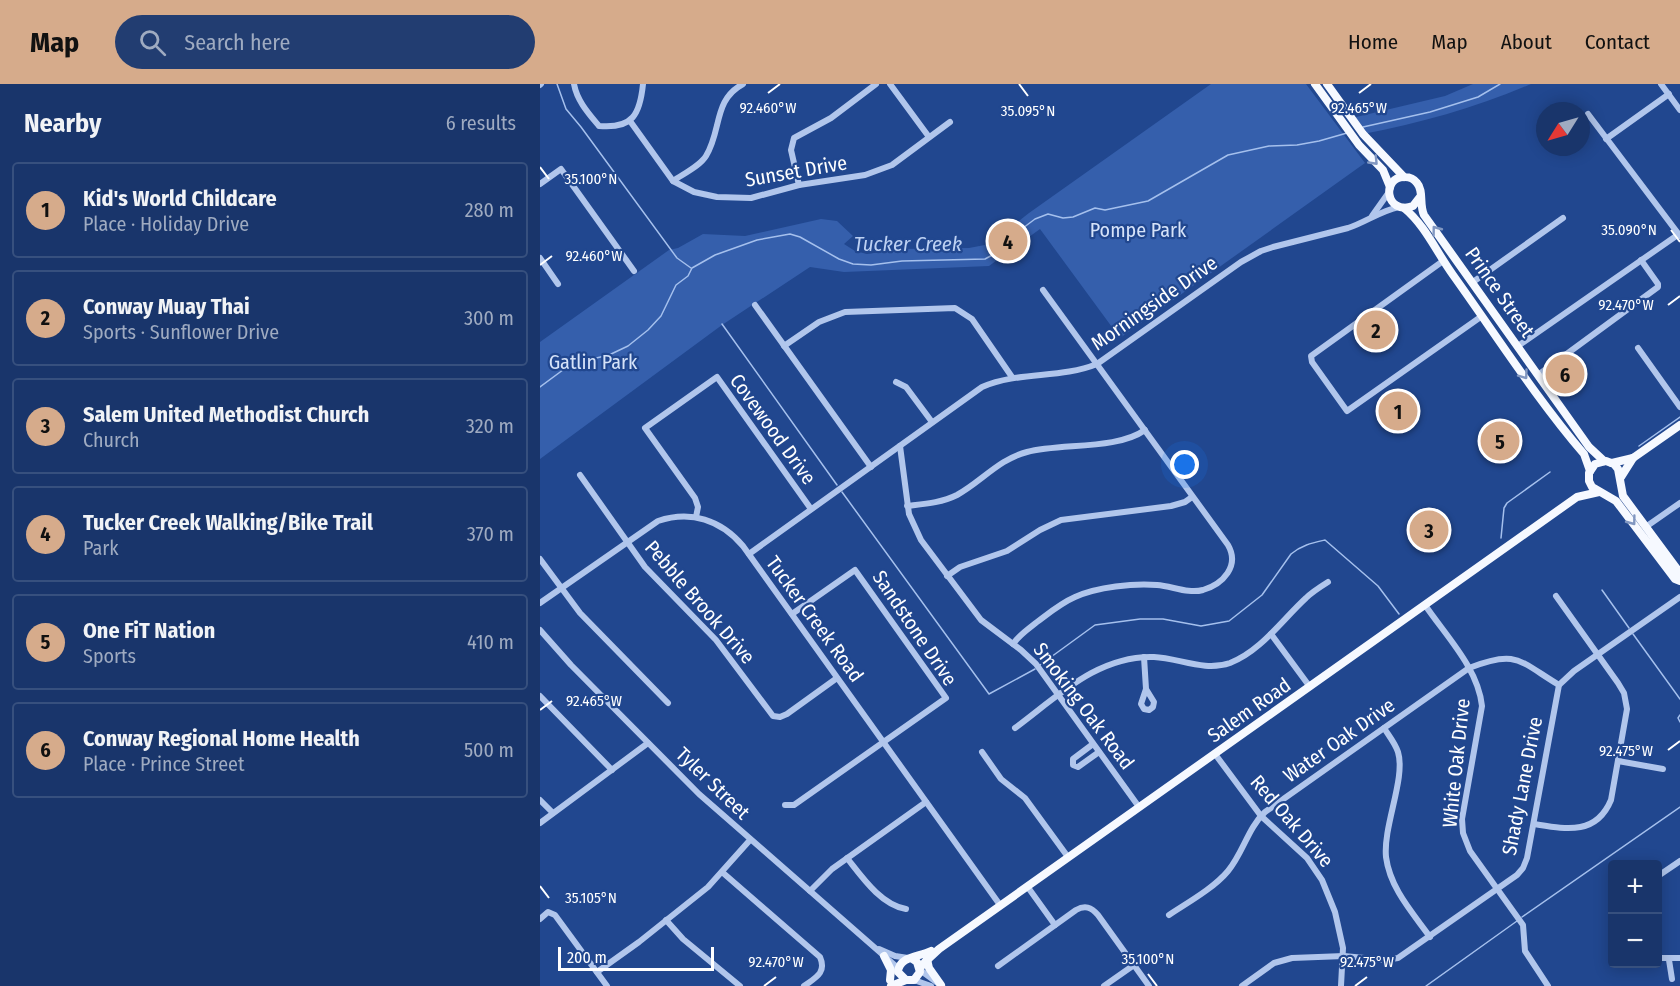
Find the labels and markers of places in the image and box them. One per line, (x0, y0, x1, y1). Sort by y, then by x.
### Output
pin: 4 (988, 218, 1028, 264)
pin: 2 (1356, 308, 1396, 352)
pin: 6 (1546, 352, 1584, 396)
pin: 1 (1378, 388, 1418, 434)
pin: 5 (1480, 418, 1520, 464)
pin: 3 (1410, 508, 1448, 552)

